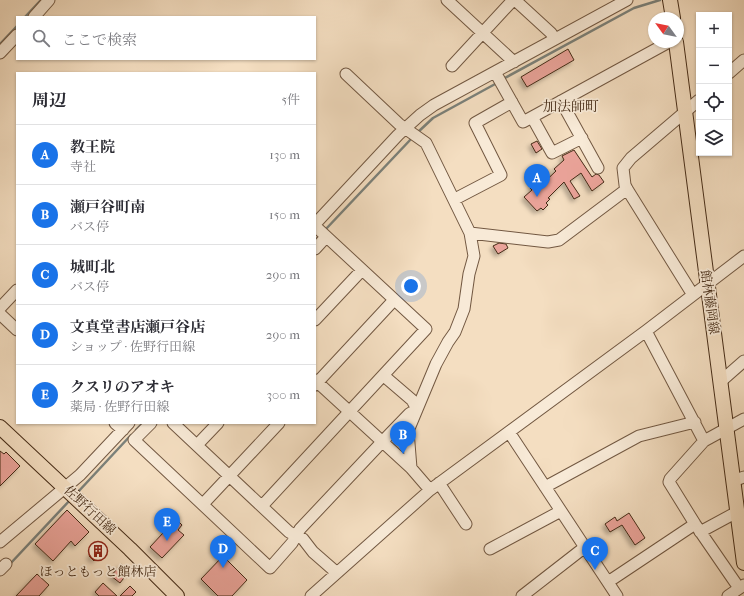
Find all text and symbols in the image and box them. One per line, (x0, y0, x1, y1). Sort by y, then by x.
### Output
north arrow (648, 12, 684, 48)
map controls (696, 12, 732, 156)
button: + (696, 12, 732, 48)
search box (16, 16, 316, 60)
icon: search (30, 27, 52, 49)
text: ここで検索 (62, 31, 137, 49)
button: − (696, 48, 732, 84)
button: locate (696, 84, 732, 120)
text: 周辺 (32, 90, 66, 110)
text: 5件 (281, 92, 300, 107)
district label: 加法師町 (543, 98, 599, 115)
button: layers (696, 120, 732, 156)
text: 教王院 (70, 138, 115, 156)
text: A (41, 147, 49, 162)
text: 130 m (269, 147, 300, 162)
text: 寺社 (70, 159, 96, 174)
pin: A (524, 164, 550, 197)
text: 瀬戸谷町南 (70, 198, 145, 216)
text: B (41, 207, 49, 222)
text: 150 m (269, 207, 300, 222)
text: バス停 (70, 219, 109, 234)
text: 城町北 (70, 258, 115, 276)
text: C (41, 267, 49, 282)
text: 290 m (266, 267, 300, 282)
street label: 館林藤岡線 (698, 269, 722, 335)
your location (401, 276, 421, 296)
text: バス停 (70, 279, 109, 294)
text: 文真堂書店瀬戸谷店 (70, 318, 205, 336)
text: D (40, 327, 50, 342)
text: 290 m (266, 327, 300, 342)
text: ショップ · 佐野行田線 (70, 339, 195, 354)
text: クスリのアオキ (70, 378, 175, 396)
text: E (41, 387, 49, 402)
text: 300 m (267, 387, 300, 402)
text: 薬局 · 佐野行田線 (70, 399, 169, 414)
pin: B (390, 421, 416, 454)
street label: 佐野行田線 (61, 482, 119, 538)
pin: E (154, 508, 180, 541)
pin: D (210, 535, 236, 568)
pin: C (582, 537, 608, 570)
building icon: ほっともっと館林店 (87, 540, 109, 562)
place label: ほっともっと館林店 (39, 564, 157, 579)

